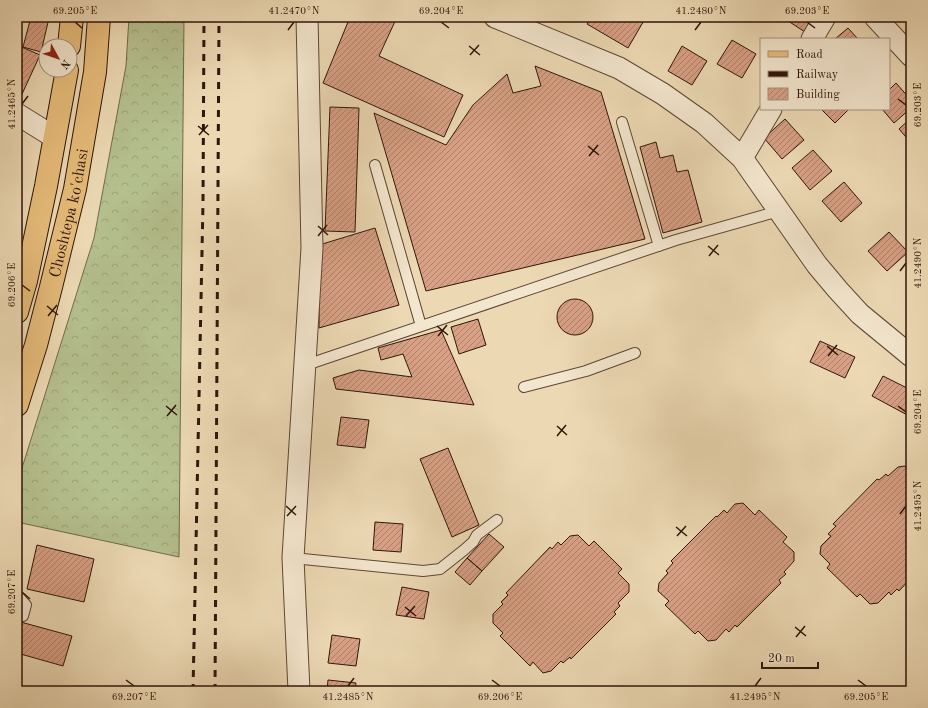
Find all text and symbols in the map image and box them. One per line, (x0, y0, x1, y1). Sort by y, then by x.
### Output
text: 69.205°E (53, 6, 97, 16)
text: 41.2470°N (268, 6, 320, 16)
text: 69.204°E (419, 6, 463, 16)
text: 41.2480°N (675, 6, 727, 16)
text: 69.203°E (785, 6, 829, 16)
north arrow (38, 38, 78, 78)
legend (760, 38, 890, 110)
text: Road (796, 49, 823, 61)
text: N (57, 57, 71, 71)
text: Railway (796, 69, 839, 81)
text: 41.2465°N (7, 78, 17, 130)
text: 69.203°E (913, 83, 923, 127)
text: Building (796, 89, 840, 101)
street label: Choshtepa ko'chasi (48, 147, 92, 279)
text: 41.2490°N (913, 237, 923, 289)
text: 69.206°E (7, 263, 17, 307)
text: 69.204°E (913, 390, 923, 434)
text: 41.2495°N (913, 480, 923, 532)
text: 69.207°E (7, 570, 17, 614)
scale bar (762, 644, 818, 670)
text: 20 m (768, 653, 795, 665)
text: 69.207°E (112, 692, 156, 702)
text: 41.2485°N (322, 692, 374, 702)
text: 69.206°E (478, 692, 522, 702)
text: 41.2495°N (729, 692, 781, 702)
text: 69.205°E (844, 692, 888, 702)

